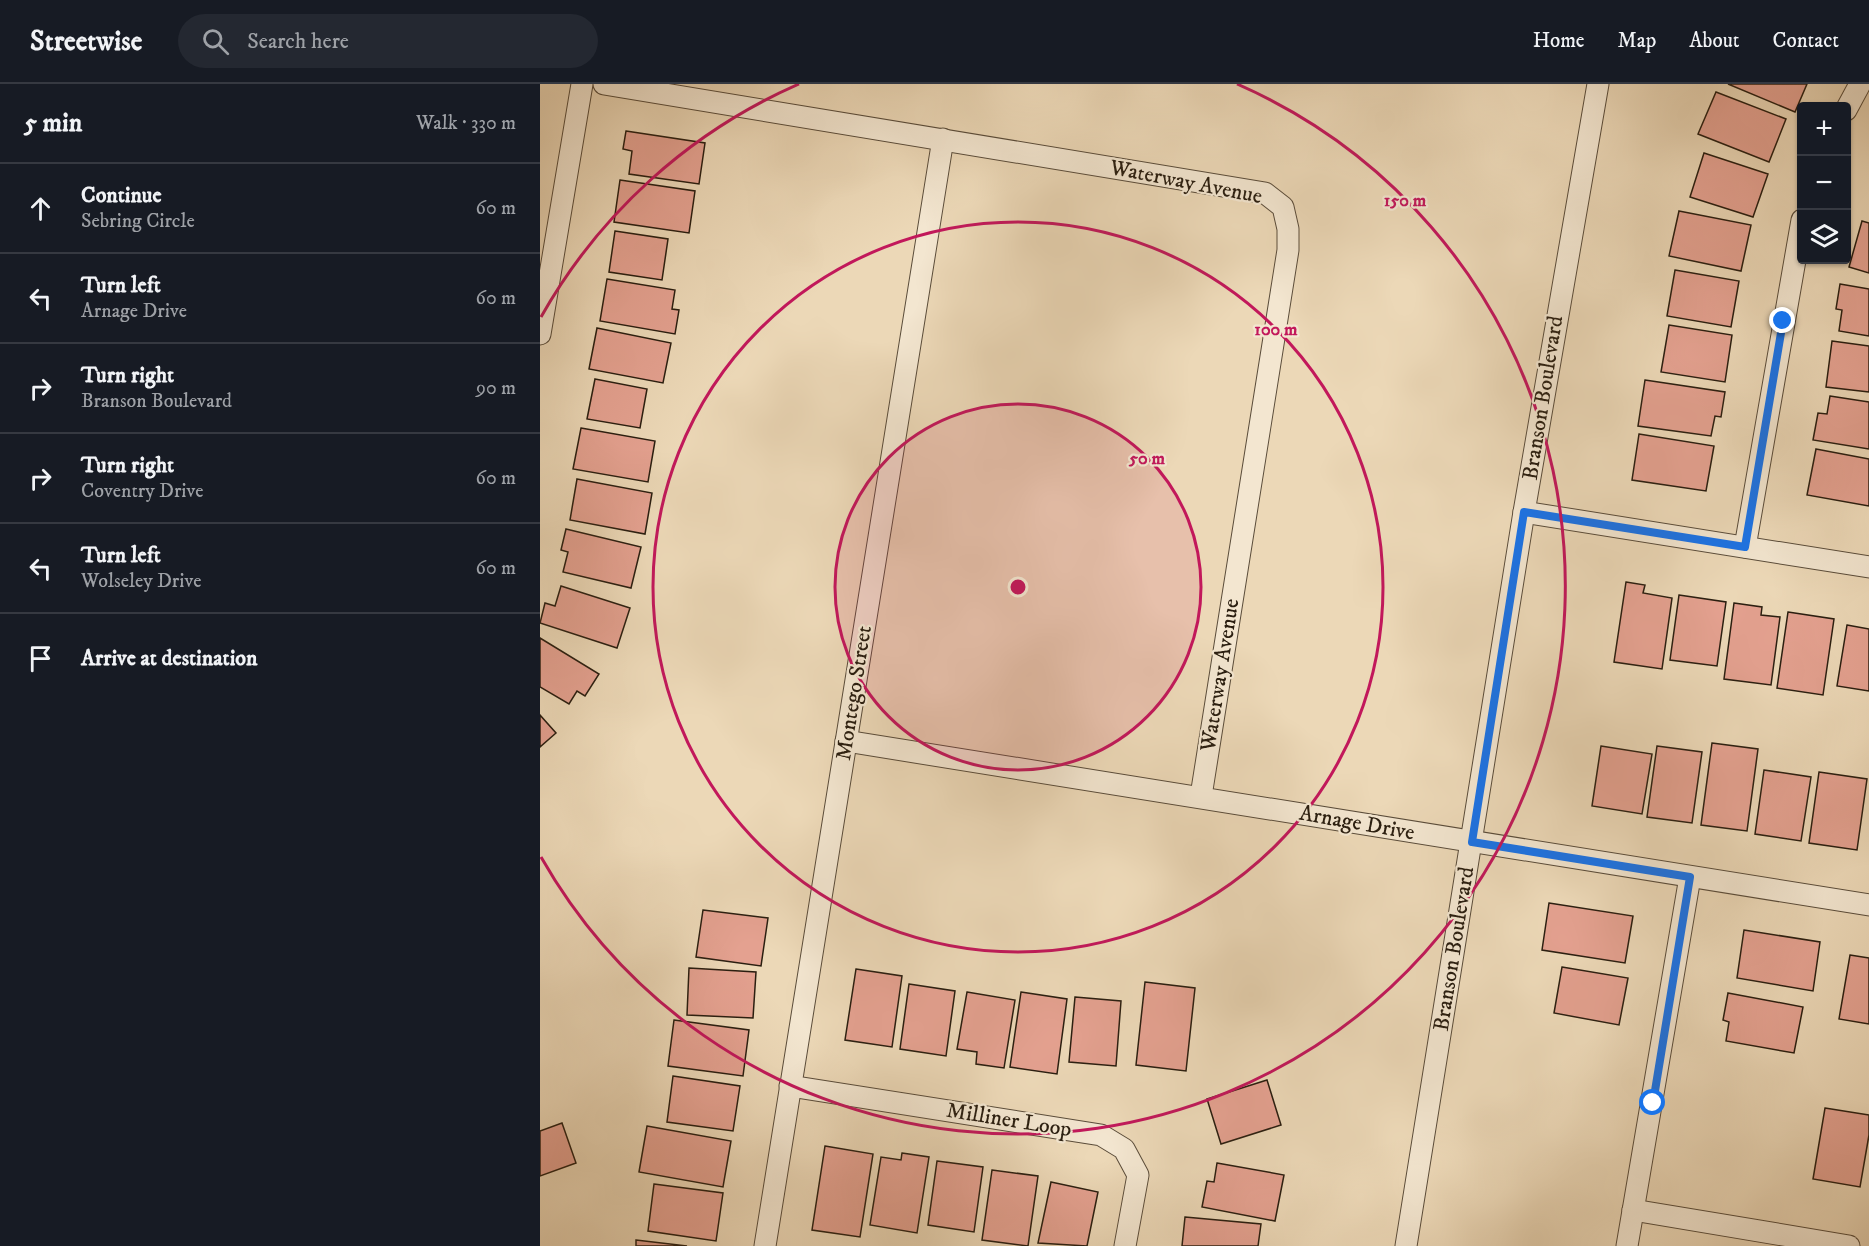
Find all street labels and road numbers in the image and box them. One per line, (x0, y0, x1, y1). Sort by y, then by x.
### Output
street label: Waterway Avenue (1107, 154, 1264, 210)
street label: Branson Boulevard (1517, 314, 1569, 482)
street label: Waterway Avenue (1194, 597, 1245, 754)
street label: Montego Street (830, 624, 878, 762)
street label: Arnage Drive (1297, 800, 1417, 846)
street label: Branson Boulevard (1428, 865, 1480, 1033)
street label: Milliner Loop (944, 1097, 1074, 1143)

